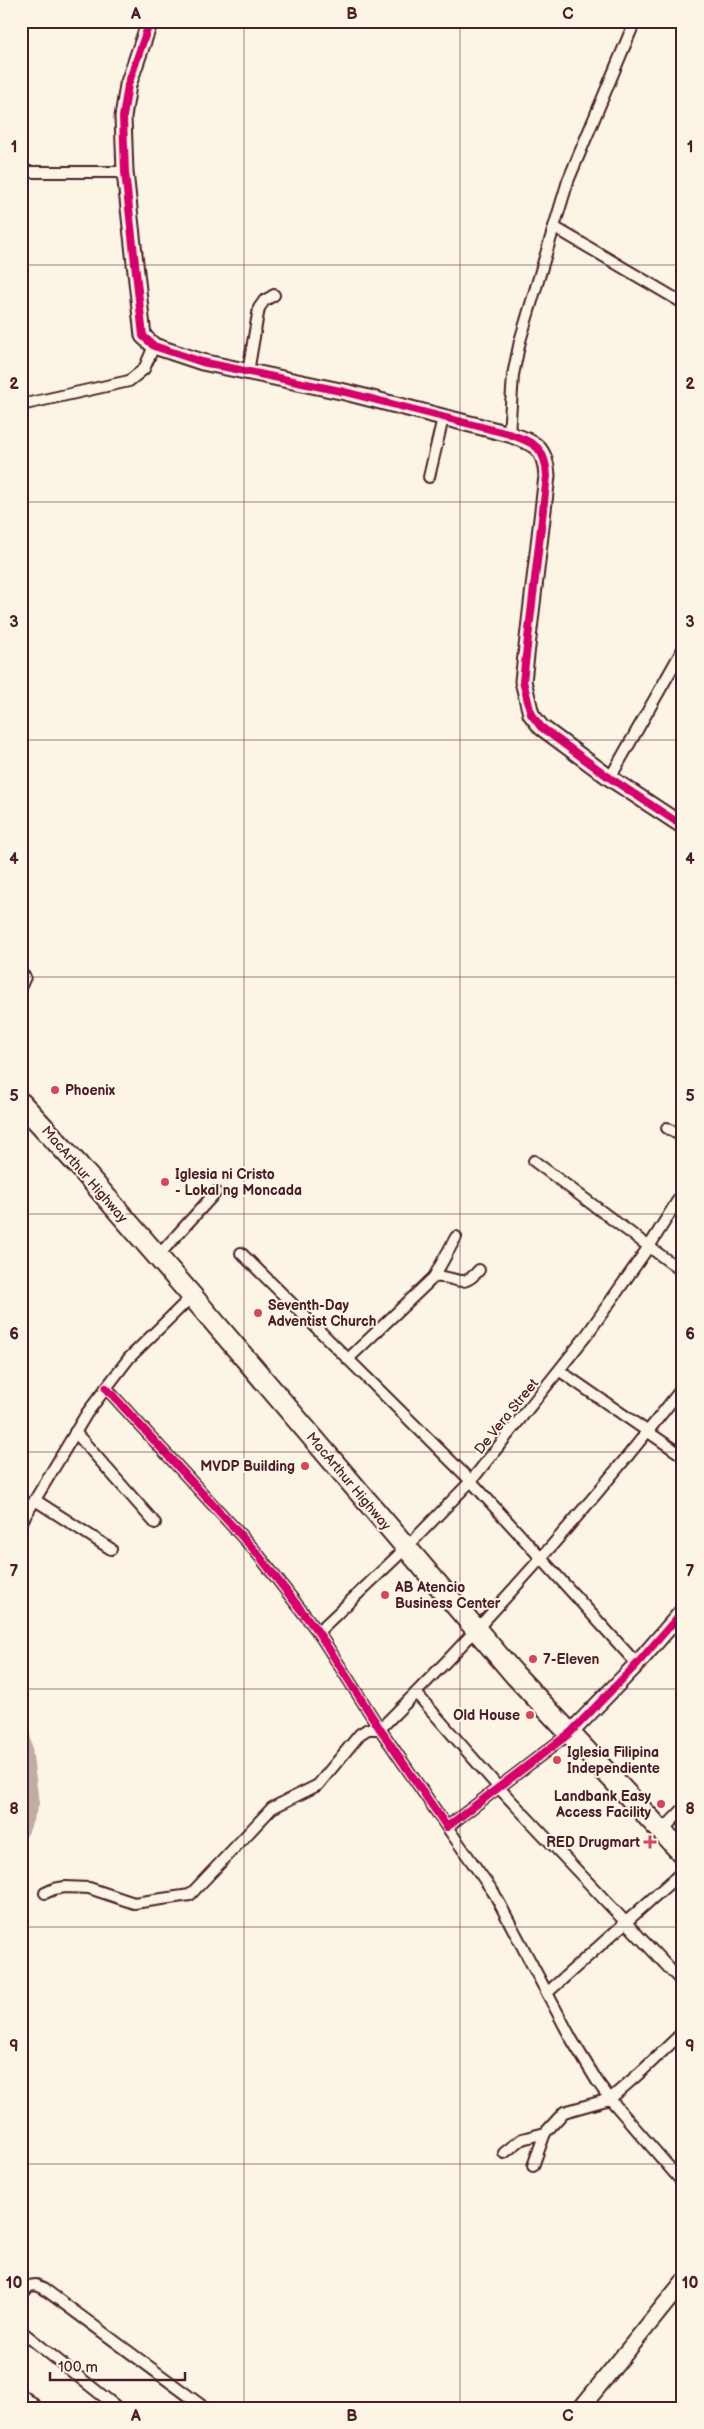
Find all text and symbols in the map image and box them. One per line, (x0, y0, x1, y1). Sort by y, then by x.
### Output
text: A (130, 5, 141, 24)
text: B (346, 5, 358, 24)
text: C (562, 5, 574, 24)
text: 1 (11, 138, 17, 157)
text: 1 (687, 138, 693, 157)
text: 2 (9, 375, 19, 394)
text: 2 (685, 375, 695, 394)
text: 3 (9, 613, 19, 632)
text: 3 (685, 613, 695, 632)
text: 4 (9, 850, 19, 869)
text: 4 (685, 850, 695, 869)
place label: Phoenix (65, 1082, 116, 1099)
marker: Phoenix (49, 1084, 61, 1096)
text: 5 (9, 1087, 19, 1106)
text: 5 (685, 1087, 695, 1106)
street label: MacArthur Highway (38, 1122, 132, 1227)
place label: Iglesia ni Cristo - Lokal ng Moncada (175, 1166, 302, 1199)
marker: Iglesia ni Cristo - Lokal ng Moncada (159, 1176, 171, 1188)
place label: Seventh-Day Adventist Church (267, 1297, 376, 1330)
marker: Seventh-Day Adventist Church (252, 1307, 264, 1319)
text: 6 (9, 1325, 19, 1344)
text: 6 (685, 1325, 695, 1344)
street label: De Vera Street (471, 1375, 542, 1457)
street label: MacArthur Highway (303, 1429, 395, 1534)
place label: MVDP Building (200, 1458, 295, 1475)
marker: MVDP Building (299, 1460, 311, 1472)
text: 7 (10, 1562, 19, 1581)
text: 7 (686, 1562, 695, 1581)
place label: AB Atencio Business Center (394, 1579, 501, 1612)
marker: AB Atencio Business Center (379, 1589, 391, 1601)
place label: 7-Eleven (543, 1651, 600, 1668)
marker: 7-Eleven (527, 1653, 539, 1665)
place label: Old House (453, 1707, 520, 1724)
marker: Old House (524, 1709, 536, 1721)
place label: Iglesia Filipina Independiente (567, 1744, 660, 1777)
marker: Iglesia Filipina Independiente (551, 1754, 563, 1766)
place label: Landbank Easy Access Facility (554, 1788, 652, 1821)
marker: Landbank Easy Access Facility (655, 1798, 667, 1810)
text: 8 (9, 1800, 19, 1819)
text: 8 (685, 1800, 695, 1819)
place label: RED Drugmart (546, 1834, 640, 1851)
marker: RED Drugmart (644, 1836, 656, 1848)
text: 9 (9, 2037, 19, 2056)
text: 9 (685, 2037, 695, 2056)
text: 10 (6, 2274, 22, 2293)
text: 10 (682, 2274, 698, 2293)
scale bar (50, 2349, 185, 2381)
text: 100 m (58, 2358, 98, 2377)
text: A (130, 2407, 141, 2426)
text: B (346, 2407, 358, 2426)
text: C (562, 2407, 574, 2426)

